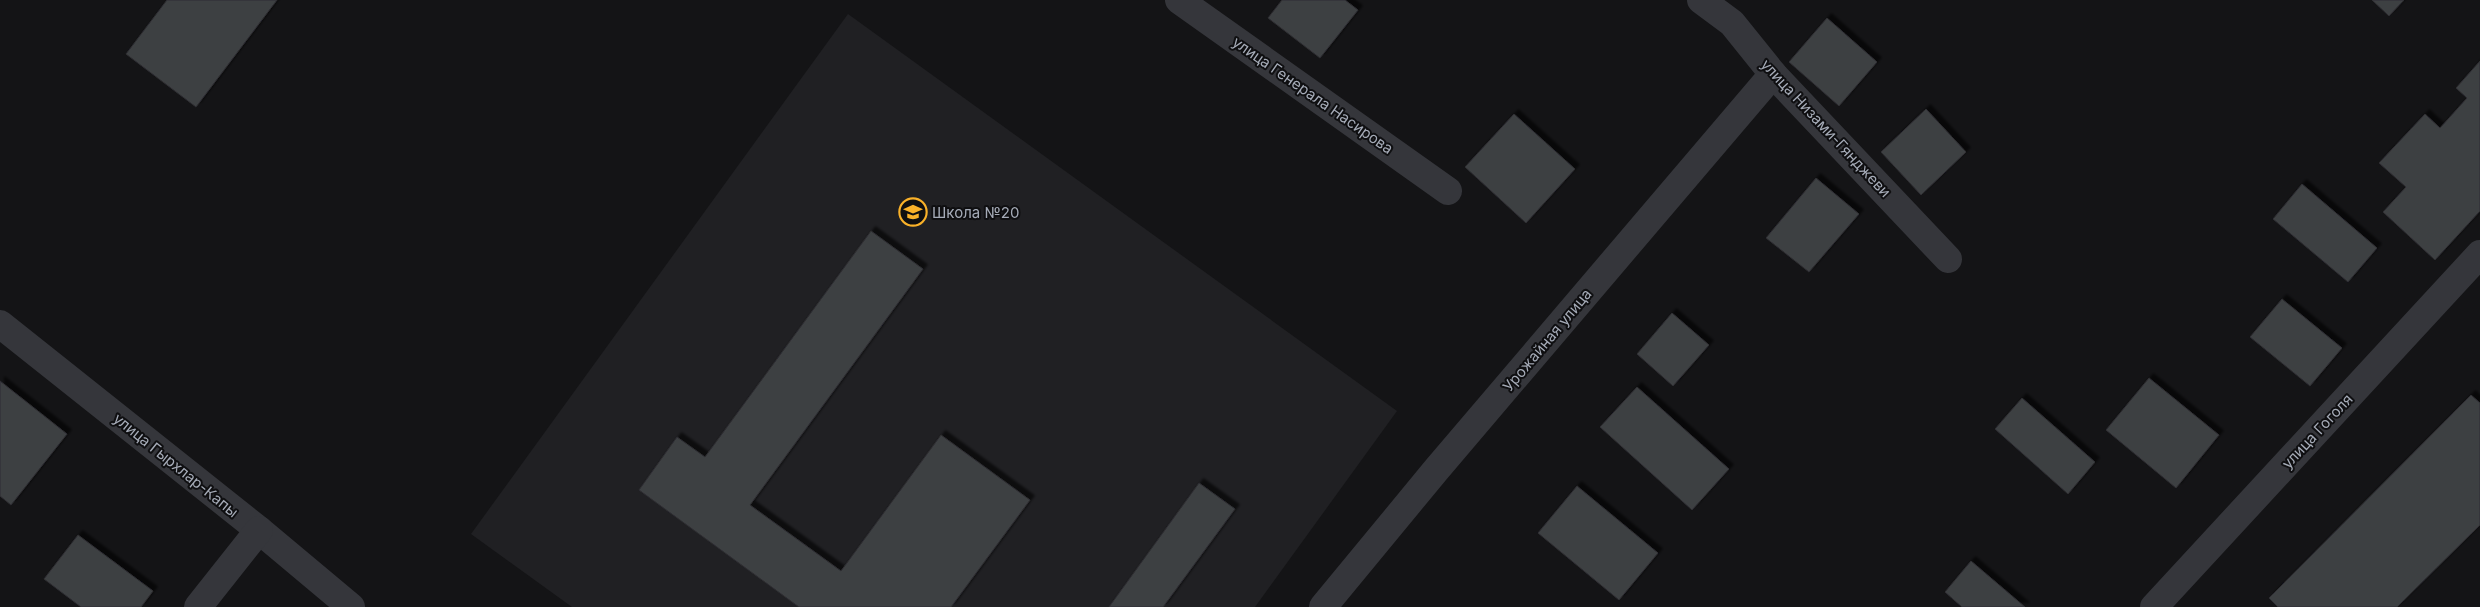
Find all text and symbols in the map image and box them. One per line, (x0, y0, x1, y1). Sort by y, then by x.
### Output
street label: улица Генерала Насирова (1229, 32, 1397, 158)
street label: улица Низами-Гянджеви (1757, 55, 1895, 201)
school or university icon: Школа №20 (898, 197, 928, 227)
place label: Школа №20 (932, 203, 1019, 222)
street label: Урожайная улица (1498, 285, 1596, 395)
street label: улица Гоголя (2277, 390, 2357, 472)
street label: улица Гырхлар-Капы (110, 409, 242, 521)

